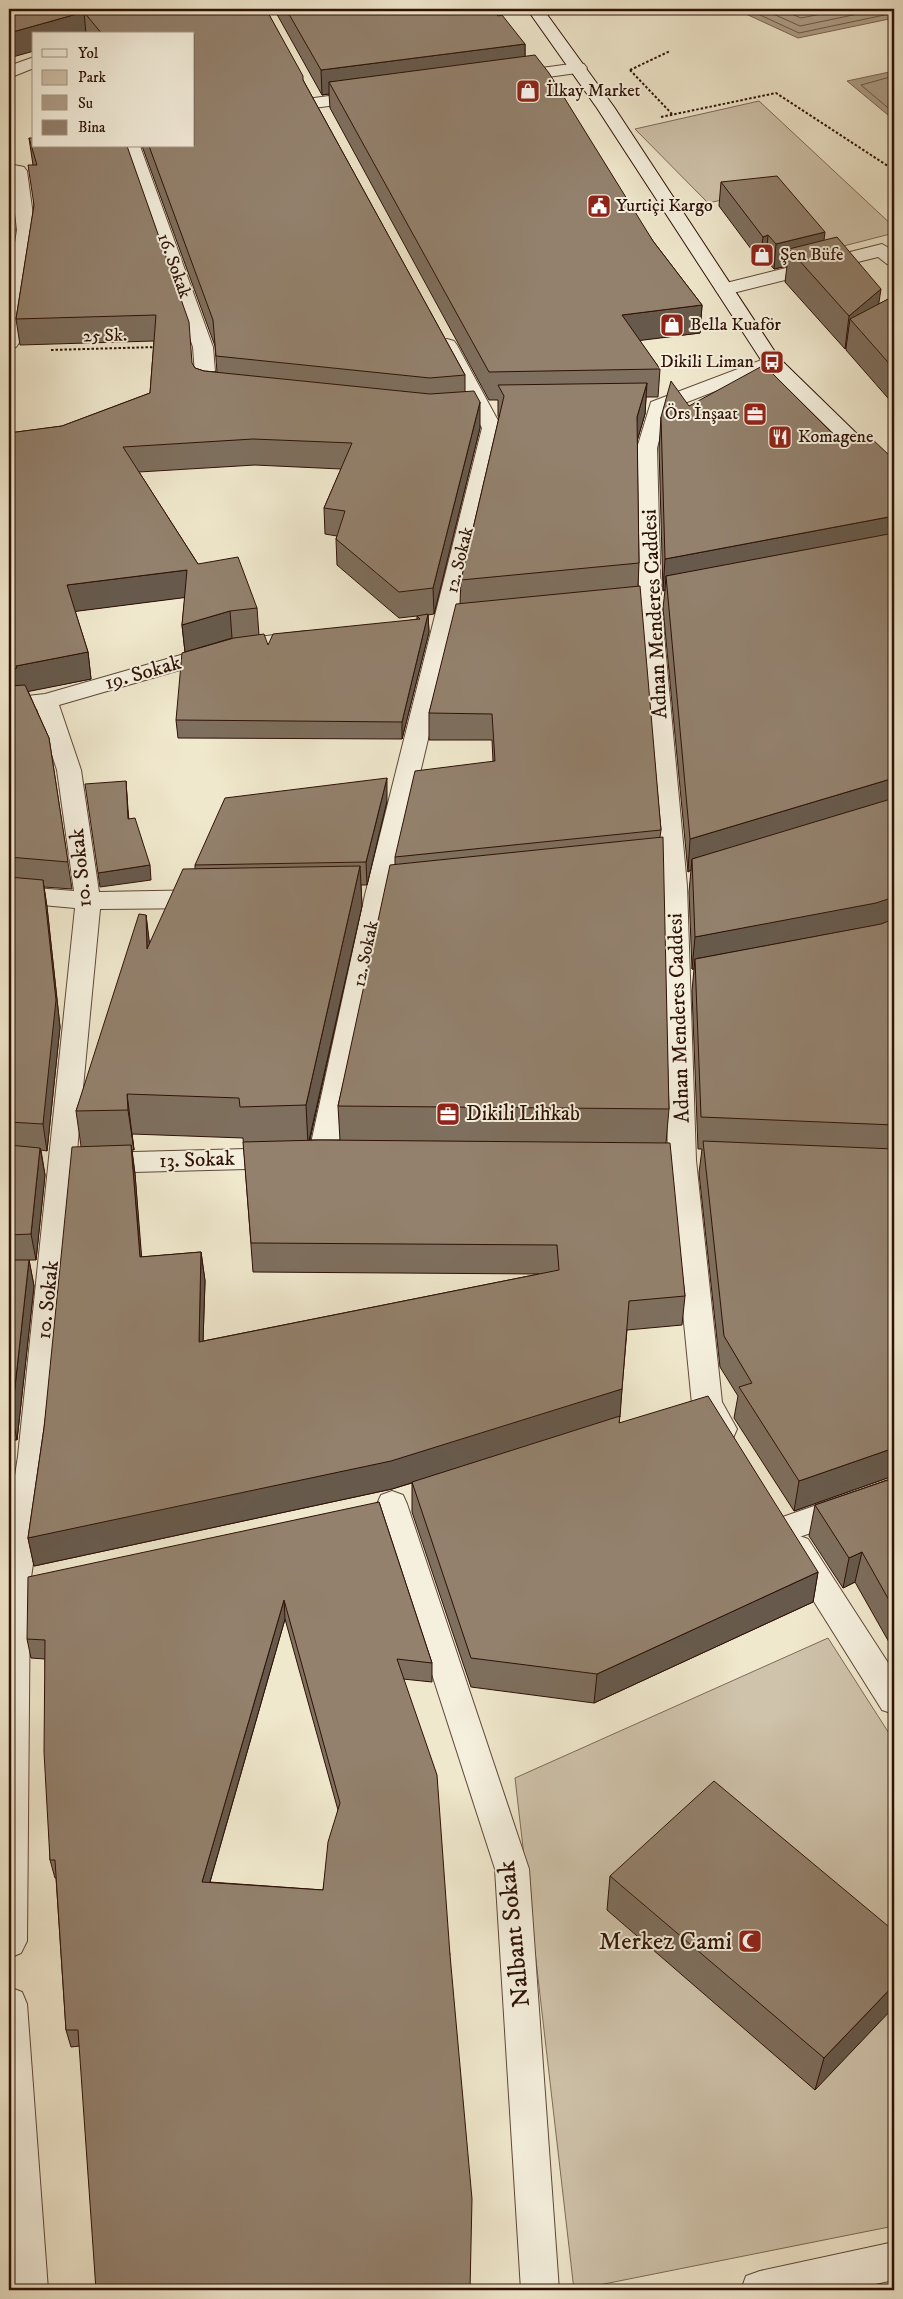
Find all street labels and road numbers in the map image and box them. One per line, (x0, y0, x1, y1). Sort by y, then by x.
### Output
street label: 16. Sokak (152, 230, 196, 302)
street label: 25 Sk. (83, 325, 127, 347)
street label: Adnan Menderes Caddesi (637, 509, 673, 719)
street label: 12. Sokak (441, 525, 479, 595)
street label: 19. Sokak (102, 650, 185, 696)
street label: 10. Sokak (64, 827, 98, 909)
street label: Adnan Menderes Caddesi (662, 913, 696, 1123)
street label: 12. Sokak (348, 919, 384, 989)
street label: 13. Sokak (159, 1146, 236, 1174)
street label: 10. Sokak (31, 1259, 65, 1341)
street label: Nalbant Sokak (491, 1859, 537, 2009)

